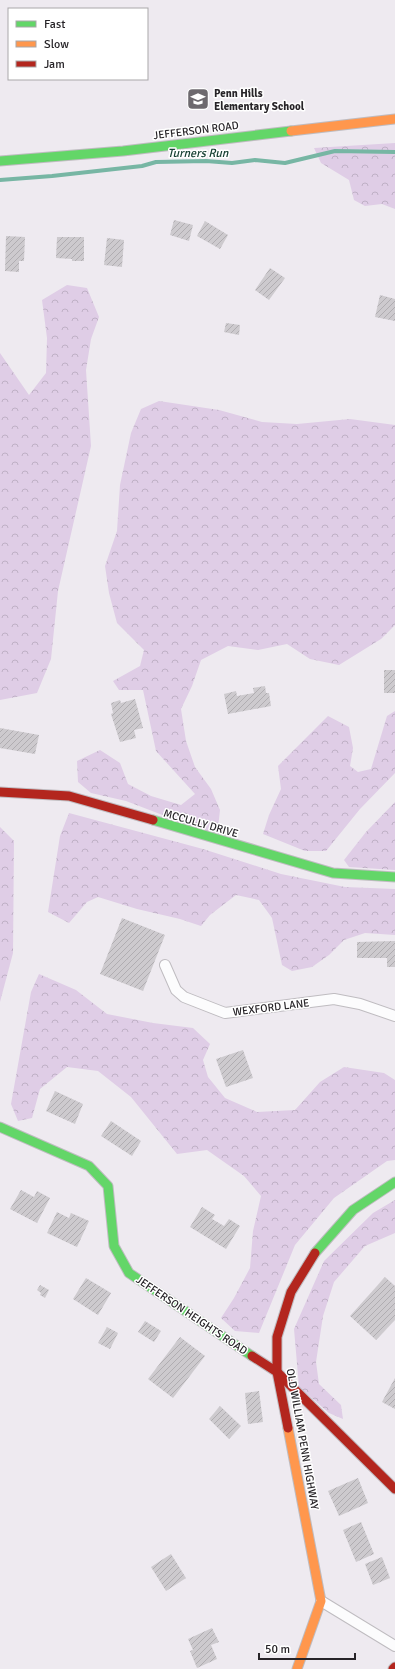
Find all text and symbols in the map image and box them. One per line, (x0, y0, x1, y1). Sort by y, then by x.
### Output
legend (8, 8, 148, 80)
text: Fast (44, 17, 65, 32)
text: Slow (44, 37, 69, 52)
text: Jam (44, 57, 65, 72)
school or university icon: Penn Hills Elementary School (185, 86, 211, 112)
place label: Penn Hills Elementary School (214, 87, 305, 113)
street label: JEFFERSON ROAD (153, 119, 240, 142)
water label: Turners Run (168, 146, 229, 161)
street label: MCCULLY DRIVE (162, 807, 240, 840)
street label: WEXFORD LANE (232, 996, 310, 1019)
street label: JEFFERSON HEIGHTS ROAD (134, 1273, 250, 1358)
street label: OLD WILLIAM PENN HIGHWAY (284, 1367, 321, 1511)
scale bar (259, 1635, 355, 1661)
text: 50 m (265, 1642, 290, 1657)

